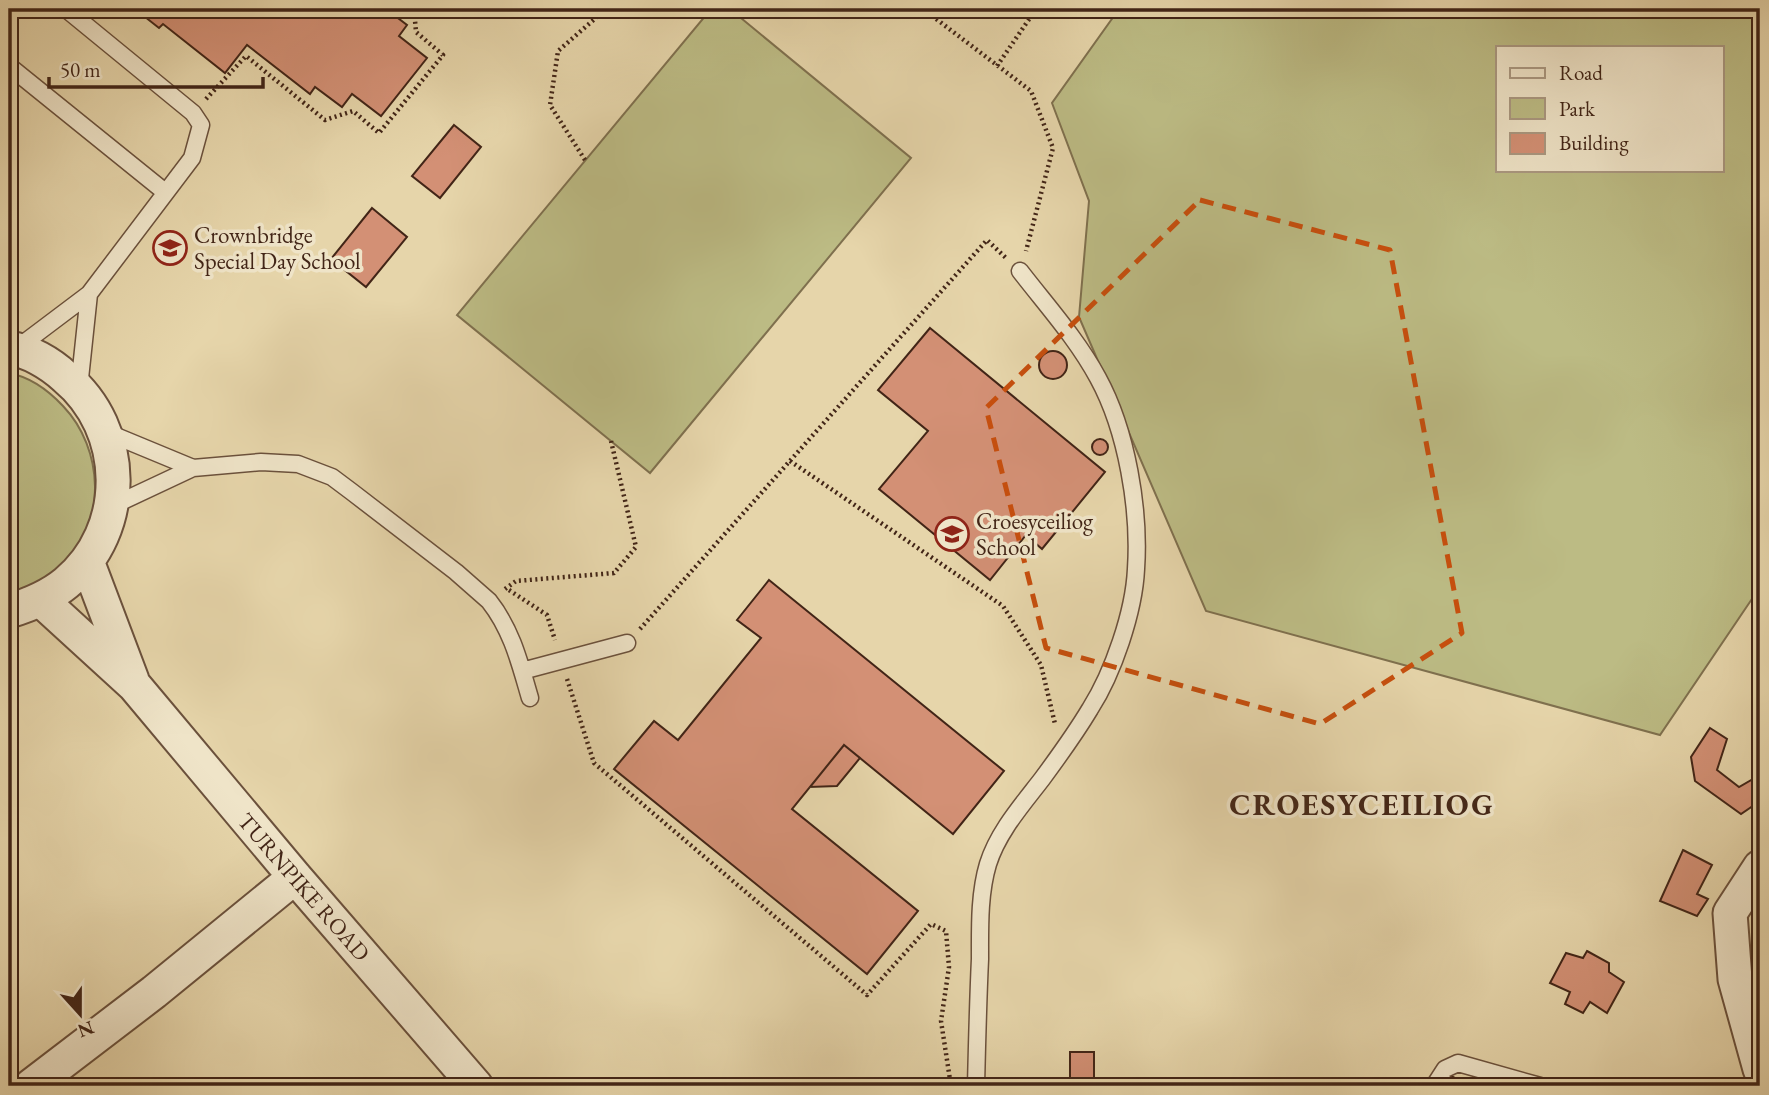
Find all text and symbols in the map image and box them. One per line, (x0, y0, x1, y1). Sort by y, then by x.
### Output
scale bar (49, 46, 262, 90)
legend (1496, 46, 1724, 172)
text: 50 m (60, 56, 101, 83)
text: Road (1559, 59, 1603, 86)
text: Park (1559, 95, 1596, 122)
text: Building (1559, 129, 1629, 156)
place label: Crownbridge Special Day School (194, 220, 361, 276)
school or university icon: Crownbridge Special Day School (151, 229, 189, 267)
place label: Croesyceiliog School (976, 506, 1094, 562)
school or university icon: Croesyceiliog School (933, 515, 971, 553)
district label: CROESYCEILIOG (1229, 785, 1495, 824)
street label: TURNPIKE ROAD (231, 806, 377, 968)
north arrow (46, 979, 116, 1050)
text: N (74, 1015, 98, 1044)

